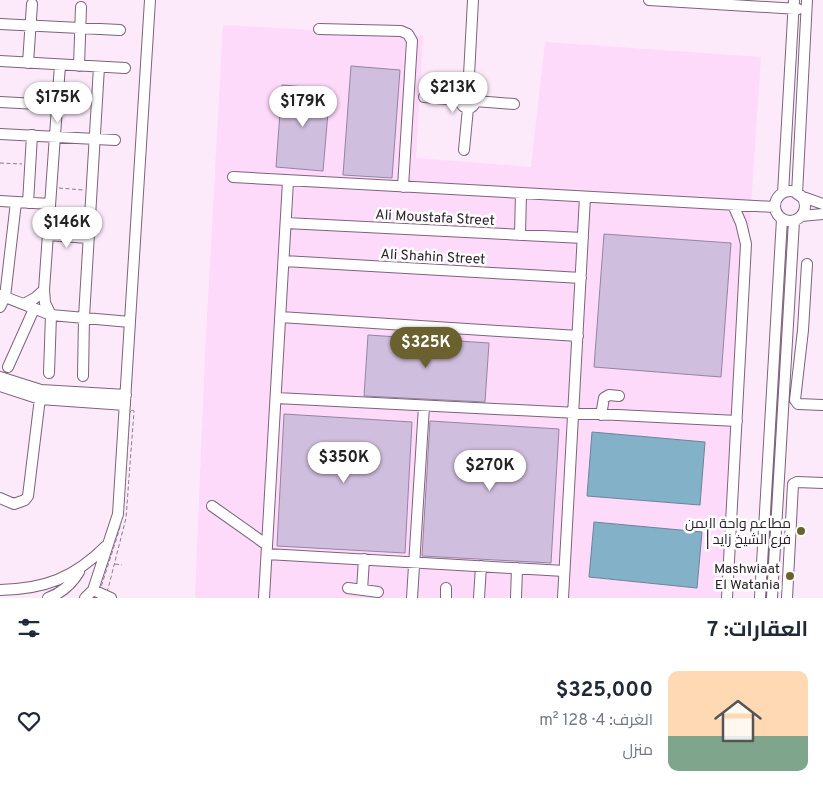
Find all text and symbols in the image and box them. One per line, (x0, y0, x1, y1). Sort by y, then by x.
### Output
pin: $213K (418, 72, 488, 114)
text: $213K (430, 78, 476, 98)
pin: $175K (23, 82, 93, 124)
pin: $179K (268, 86, 338, 128)
text: $175K (35, 88, 81, 108)
text: $179K (280, 92, 326, 112)
pin: $146K (32, 206, 102, 249)
street label: Ali Moustafa Street (375, 207, 495, 230)
text: $146K (43, 213, 91, 233)
street label: Ali Shahin Street (380, 246, 486, 269)
pin: $325K (391, 326, 461, 369)
text: $325K (401, 333, 451, 353)
pin: $350K (309, 442, 379, 484)
text: $350K (319, 448, 369, 468)
pin: $270K (455, 450, 525, 492)
text: $270K (465, 456, 515, 476)
place label: مطاعم واحة اليمن | فرع الشيخ زايد (685, 516, 791, 549)
marker: مطاعم واحة اليمن | فرع الشيخ زايد (795, 525, 807, 537)
place label: Mashwiaat El Watania (714, 561, 780, 594)
marker: Mashwiaat El Watania (784, 570, 796, 582)
icon: filters (15, 614, 43, 642)
text: العقارات: 7 (707, 617, 808, 644)
text: $325,000 (556, 677, 653, 704)
icon: home (708, 691, 768, 751)
icon: heart (15, 707, 43, 735)
text: الغرف: 4 · 128 m² (539, 711, 653, 731)
text: منزل (623, 741, 653, 761)

